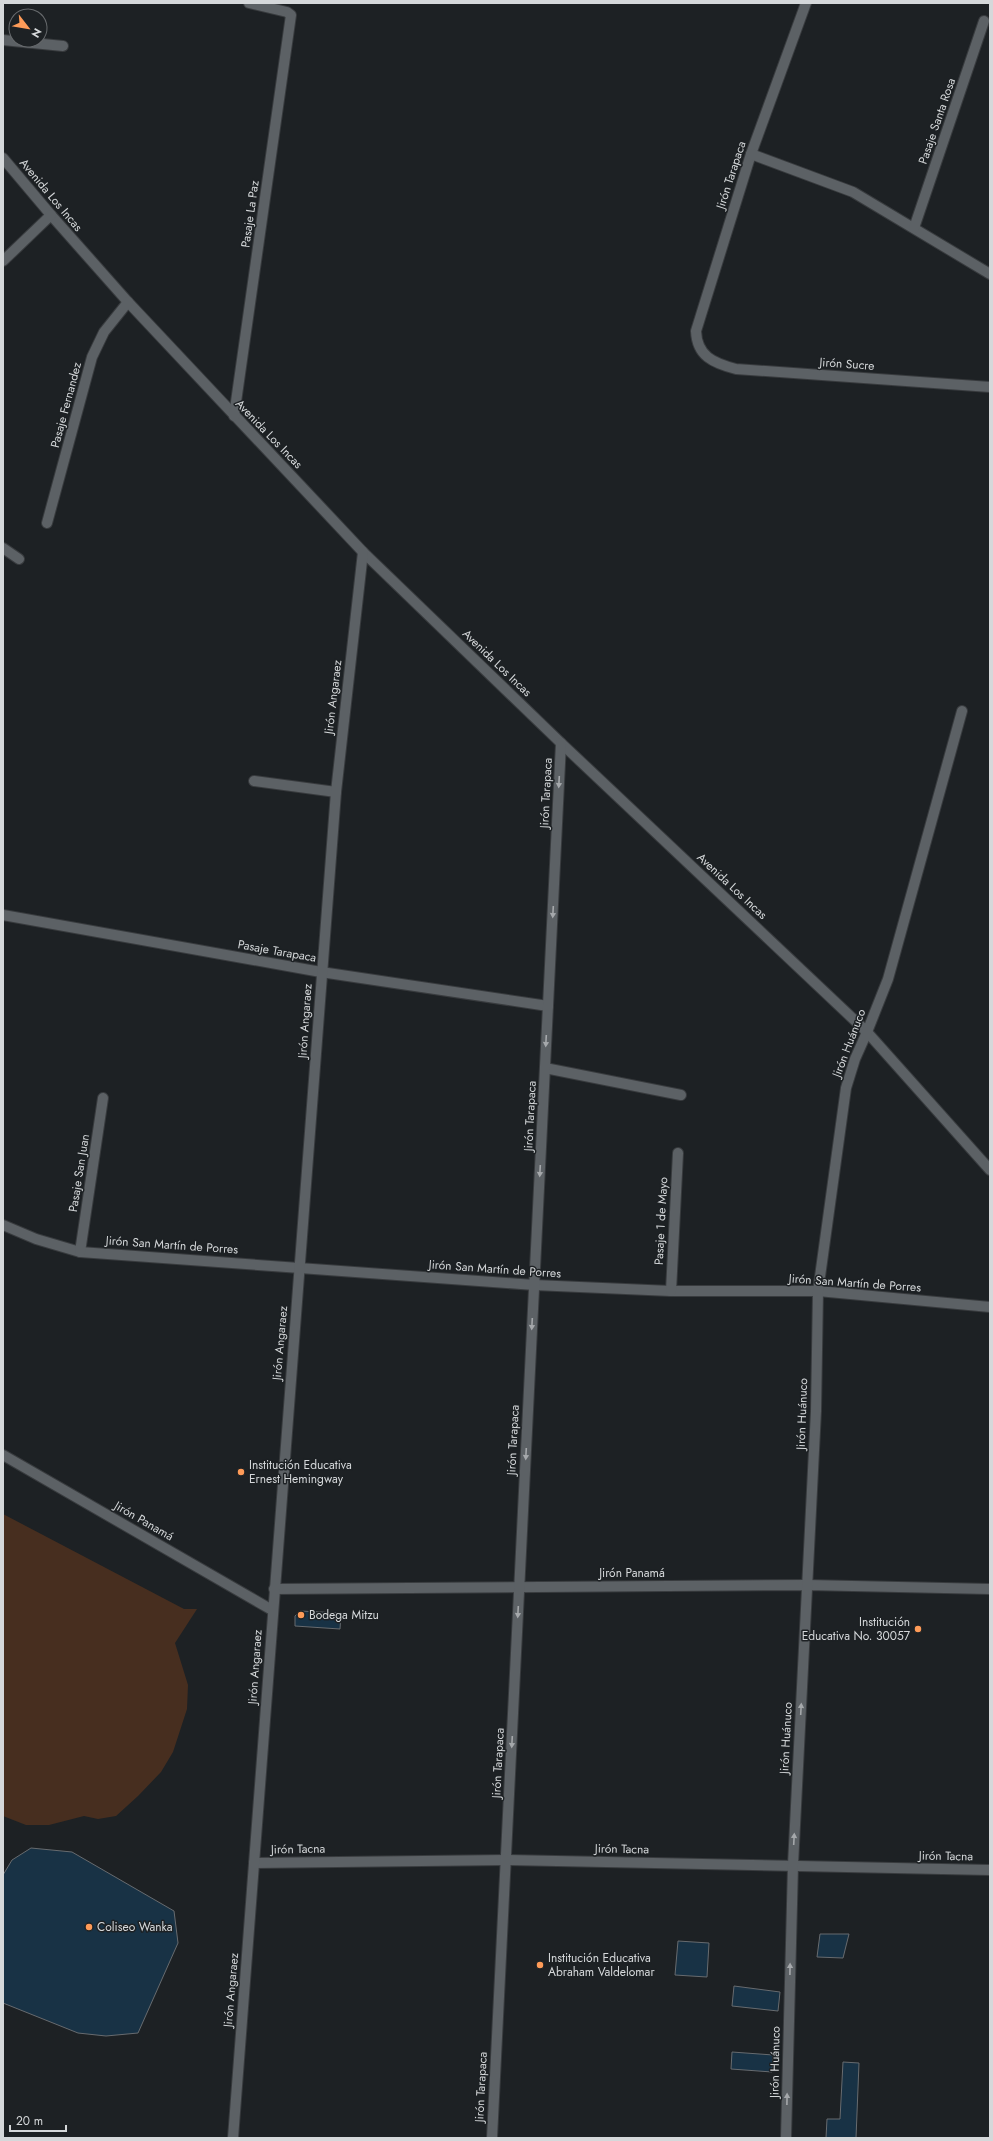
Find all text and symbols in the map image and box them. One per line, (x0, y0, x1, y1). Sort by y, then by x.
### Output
north arrow (8, 8, 48, 48)
text: N (27, 25, 46, 41)
street label: Pasaje Santa Rosa (914, 75, 960, 167)
street label: Jirón Tarapaca (711, 138, 751, 213)
street label: Avenida Los Incas (15, 155, 87, 235)
street label: Pasaje La Paz (236, 179, 264, 249)
street label: Jirón Sucre (817, 353, 875, 375)
street label: Pasaje Fernandez (46, 360, 86, 450)
street label: Avenida Los Incas (231, 395, 307, 473)
street label: Avenida Los Incas (458, 625, 536, 701)
street label: Jirón Angaraez (319, 658, 347, 737)
street label: Jirón Tarapaca (535, 757, 557, 831)
one-way arrow (556, 776, 563, 788)
street label: Avenida Los Incas (693, 849, 771, 923)
one-way arrow (549, 906, 556, 918)
street label: Pasaje Tarapaca (236, 935, 318, 967)
street label: Jirón Angaraez (293, 983, 317, 1061)
street label: Jirón Huánuco (827, 1006, 870, 1082)
one-way arrow (543, 1035, 550, 1048)
street label: Jirón Tarapaca (519, 1080, 541, 1154)
street label: Pasaje San Juan (64, 1133, 94, 1213)
one-way arrow (537, 1165, 543, 1178)
street label: Pasaje 1 de Mayo (650, 1176, 672, 1265)
street label: Jirón San Martín de Porres (103, 1231, 239, 1259)
street label: Jirón San Martín de Porres (426, 1255, 562, 1283)
street label: Jirón San Martín de Porres (786, 1269, 922, 1297)
street label: Jirón Angaraez (268, 1305, 292, 1383)
one-way arrow (529, 1318, 536, 1330)
street label: Jirón Huánuco (792, 1377, 812, 1452)
street label: Jirón Tarapaca (502, 1404, 524, 1478)
one-way arrow (522, 1448, 529, 1460)
place label: Institución Educativa Ernest Hemingway (249, 1456, 352, 1488)
marker: Institución Educativa Ernest Hemingway (236, 1467, 246, 1477)
street label: Jirón Panamá (109, 1496, 177, 1545)
street label: Jirón Panamá (597, 1564, 665, 1582)
place label: Bodega Mitzu (309, 1606, 379, 1624)
one-way arrow (515, 1606, 521, 1619)
marker: Bodega Mitzu (296, 1610, 306, 1620)
place label: Institución Educativa No. 30057 (802, 1613, 911, 1645)
marker: Institución Educativa No. 30057 (913, 1624, 923, 1634)
street label: Jirón Angaraez (243, 1629, 267, 1707)
street label: Jirón Huánuco (775, 1701, 797, 1776)
one-way arrow (797, 1703, 804, 1715)
street label: Jirón Tarapaca (487, 1727, 509, 1801)
one-way arrow (508, 1736, 515, 1748)
one-way arrow (791, 1832, 797, 1845)
street label: Jirón Tacna (593, 1839, 650, 1858)
street label: Jirón Tacna (269, 1840, 326, 1859)
street label: Jirón Tacna (917, 1846, 974, 1865)
place label: Coliseo Wanka (97, 1918, 173, 1936)
marker: Coliseo Wanka (84, 1922, 94, 1932)
place label: Institución Educativa Abraham Valdelomar (548, 1949, 655, 1981)
street label: Jirón Angaraez (219, 1952, 243, 2030)
marker: Institución Educativa Abraham Valdelomar (535, 1960, 545, 1970)
one-way arrow (787, 1962, 793, 1975)
street label: Jirón Huánuco (765, 2025, 785, 2100)
street label: Jirón Tarapaca (470, 2051, 492, 2125)
one-way arrow (784, 2093, 791, 2105)
scale bar (10, 2107, 66, 2133)
text: 20 m (16, 2112, 43, 2130)

